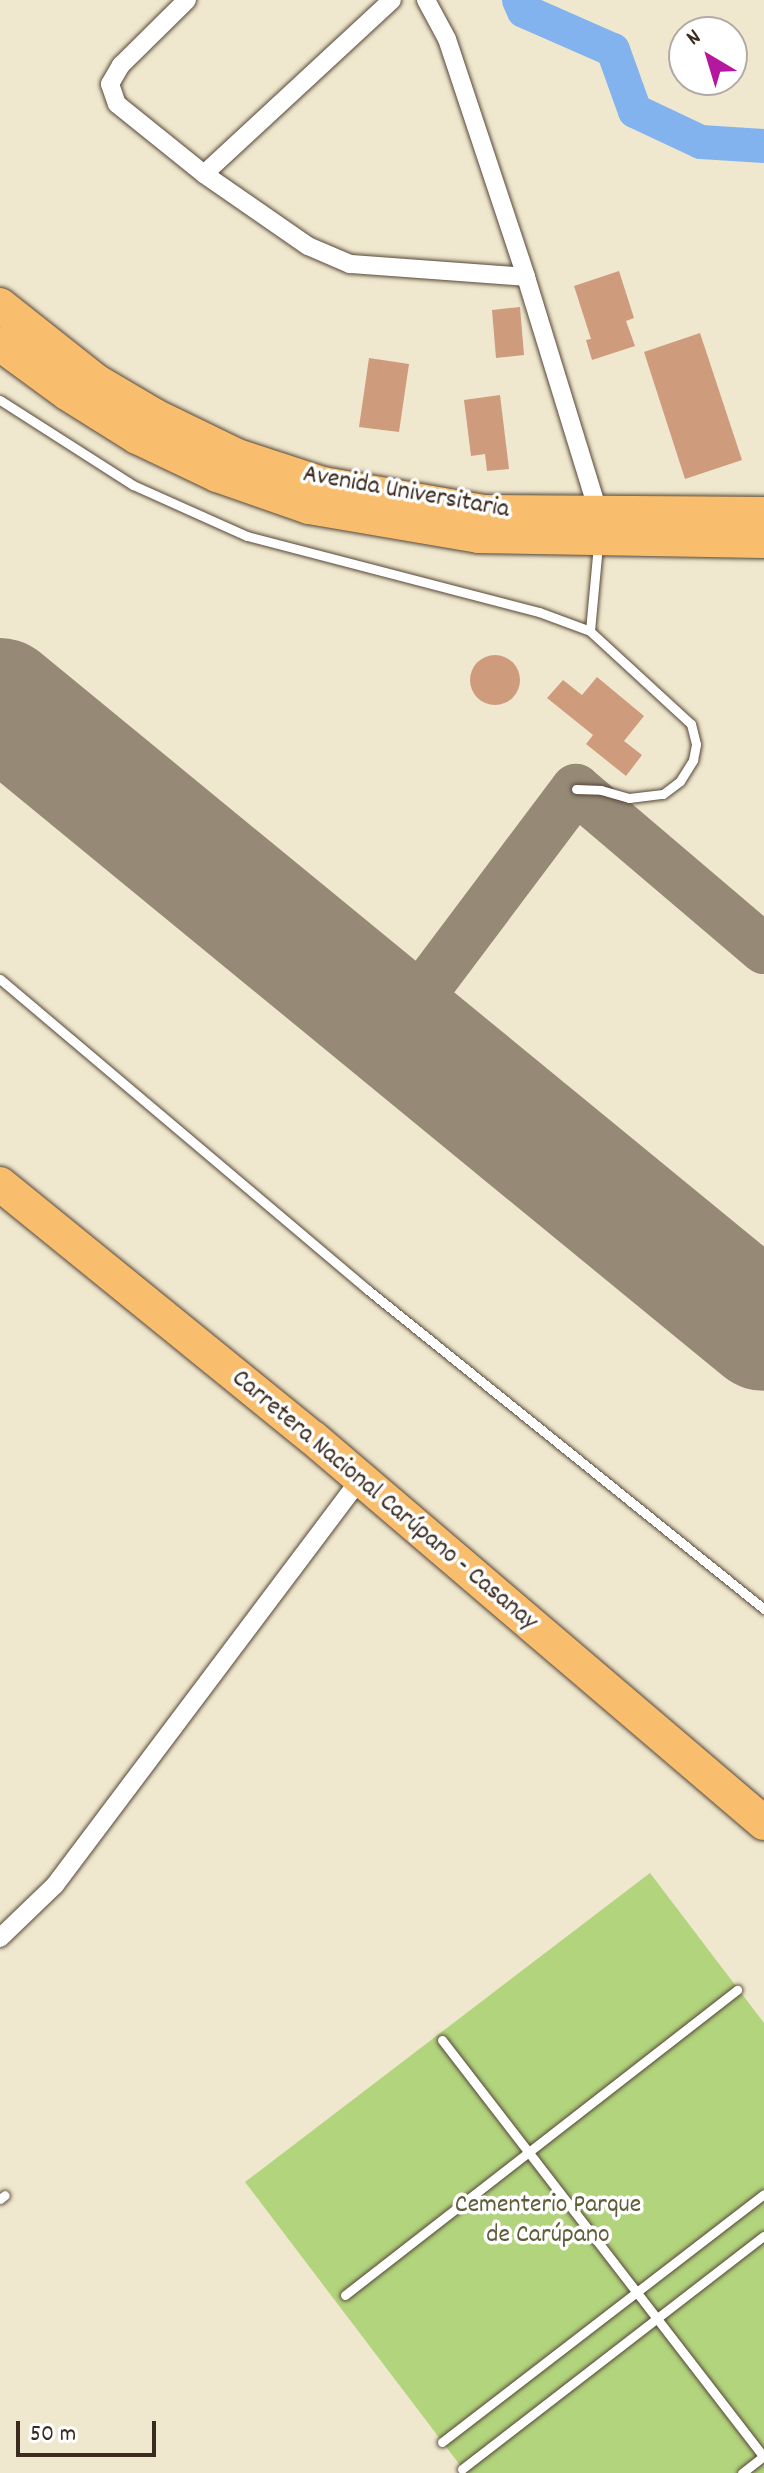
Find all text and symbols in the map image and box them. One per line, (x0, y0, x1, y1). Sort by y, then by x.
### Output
north arrow (668, 16, 748, 96)
text: N (680, 23, 708, 54)
street label: Avenida Universitaria (300, 459, 512, 527)
street label: Carretera Nacional Carúpano - Casanay (225, 1364, 543, 1638)
park label: Cementerio Parque de Carúpano (455, 2190, 641, 2252)
scale bar (20, 2405, 160, 2455)
text: 50 m (30, 2418, 76, 2452)

